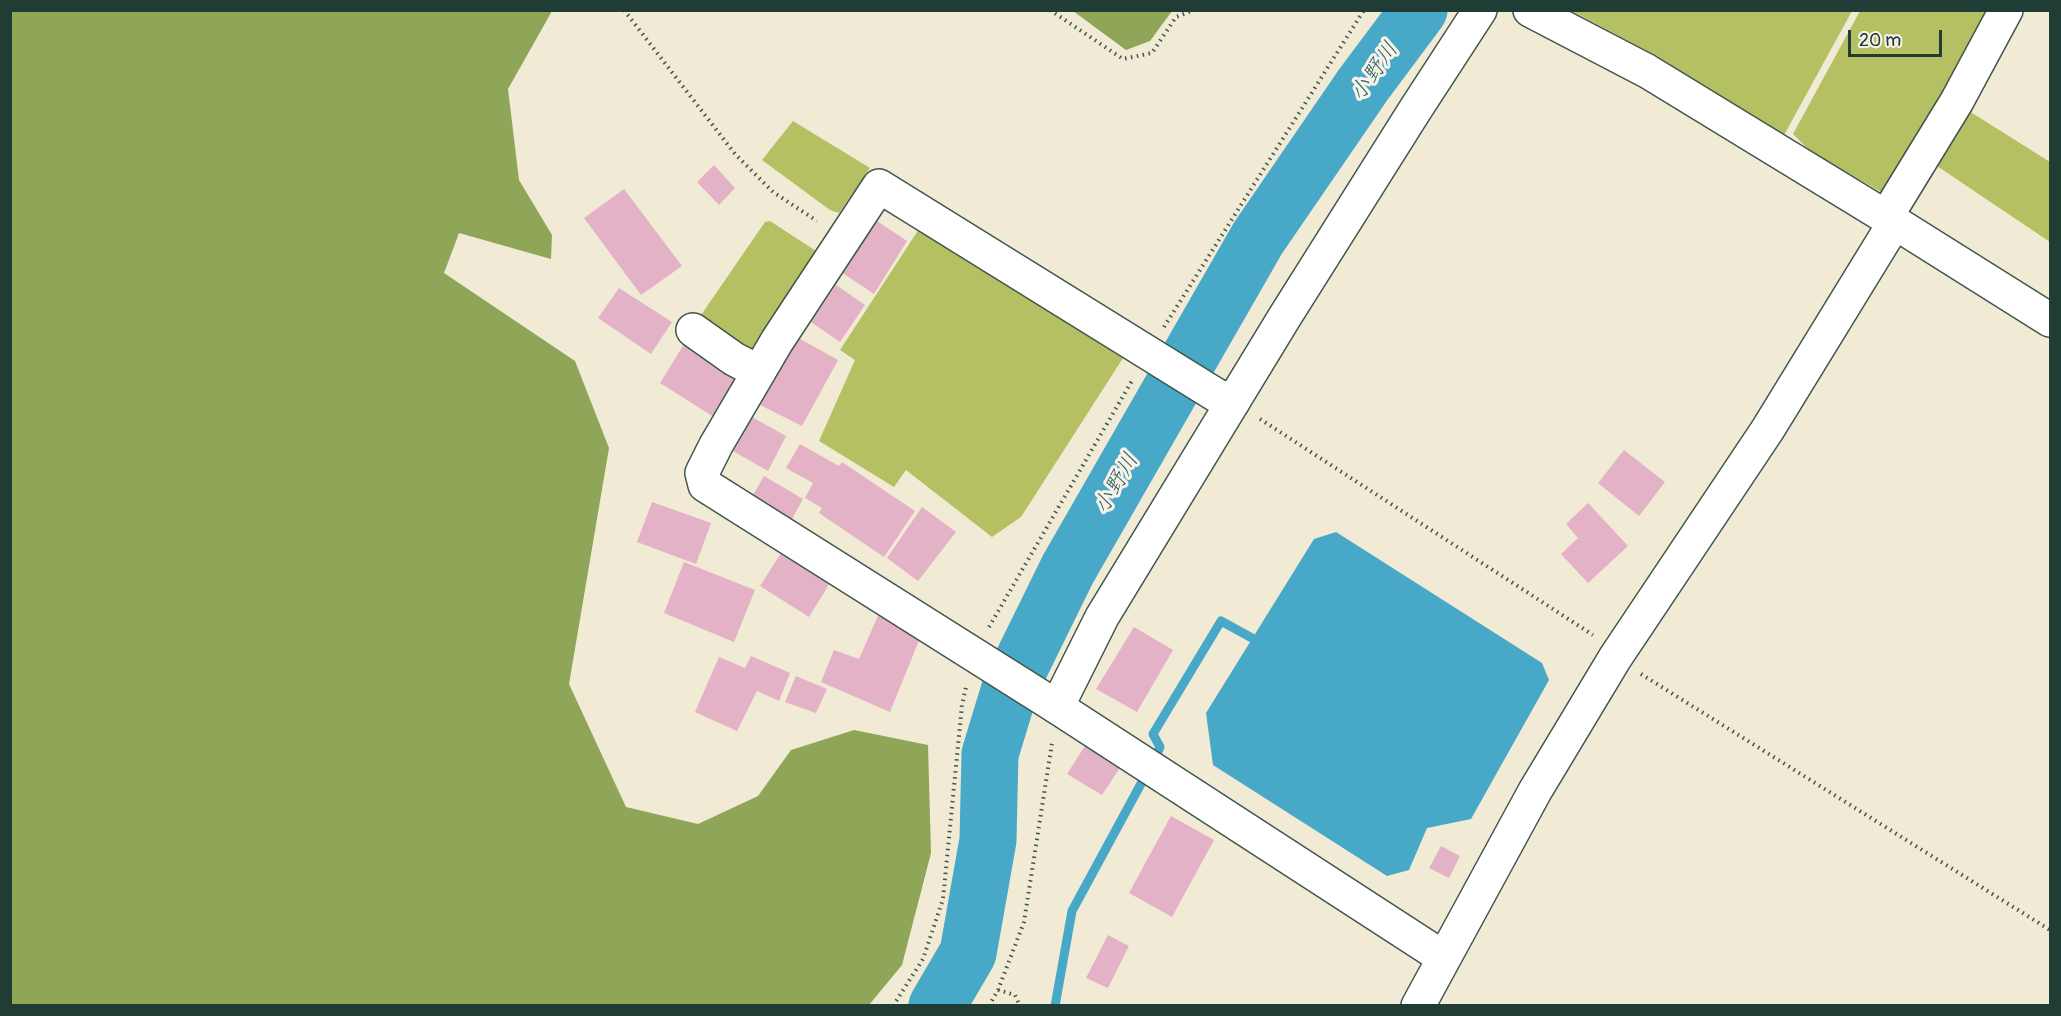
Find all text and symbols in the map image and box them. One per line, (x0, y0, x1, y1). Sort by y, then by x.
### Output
scale bar (1851, 18, 1946, 56)
text: 20 m (1859, 29, 1901, 52)
water label: 小野川 (1345, 37, 1405, 107)
water label: 小野川 (1089, 449, 1145, 519)

